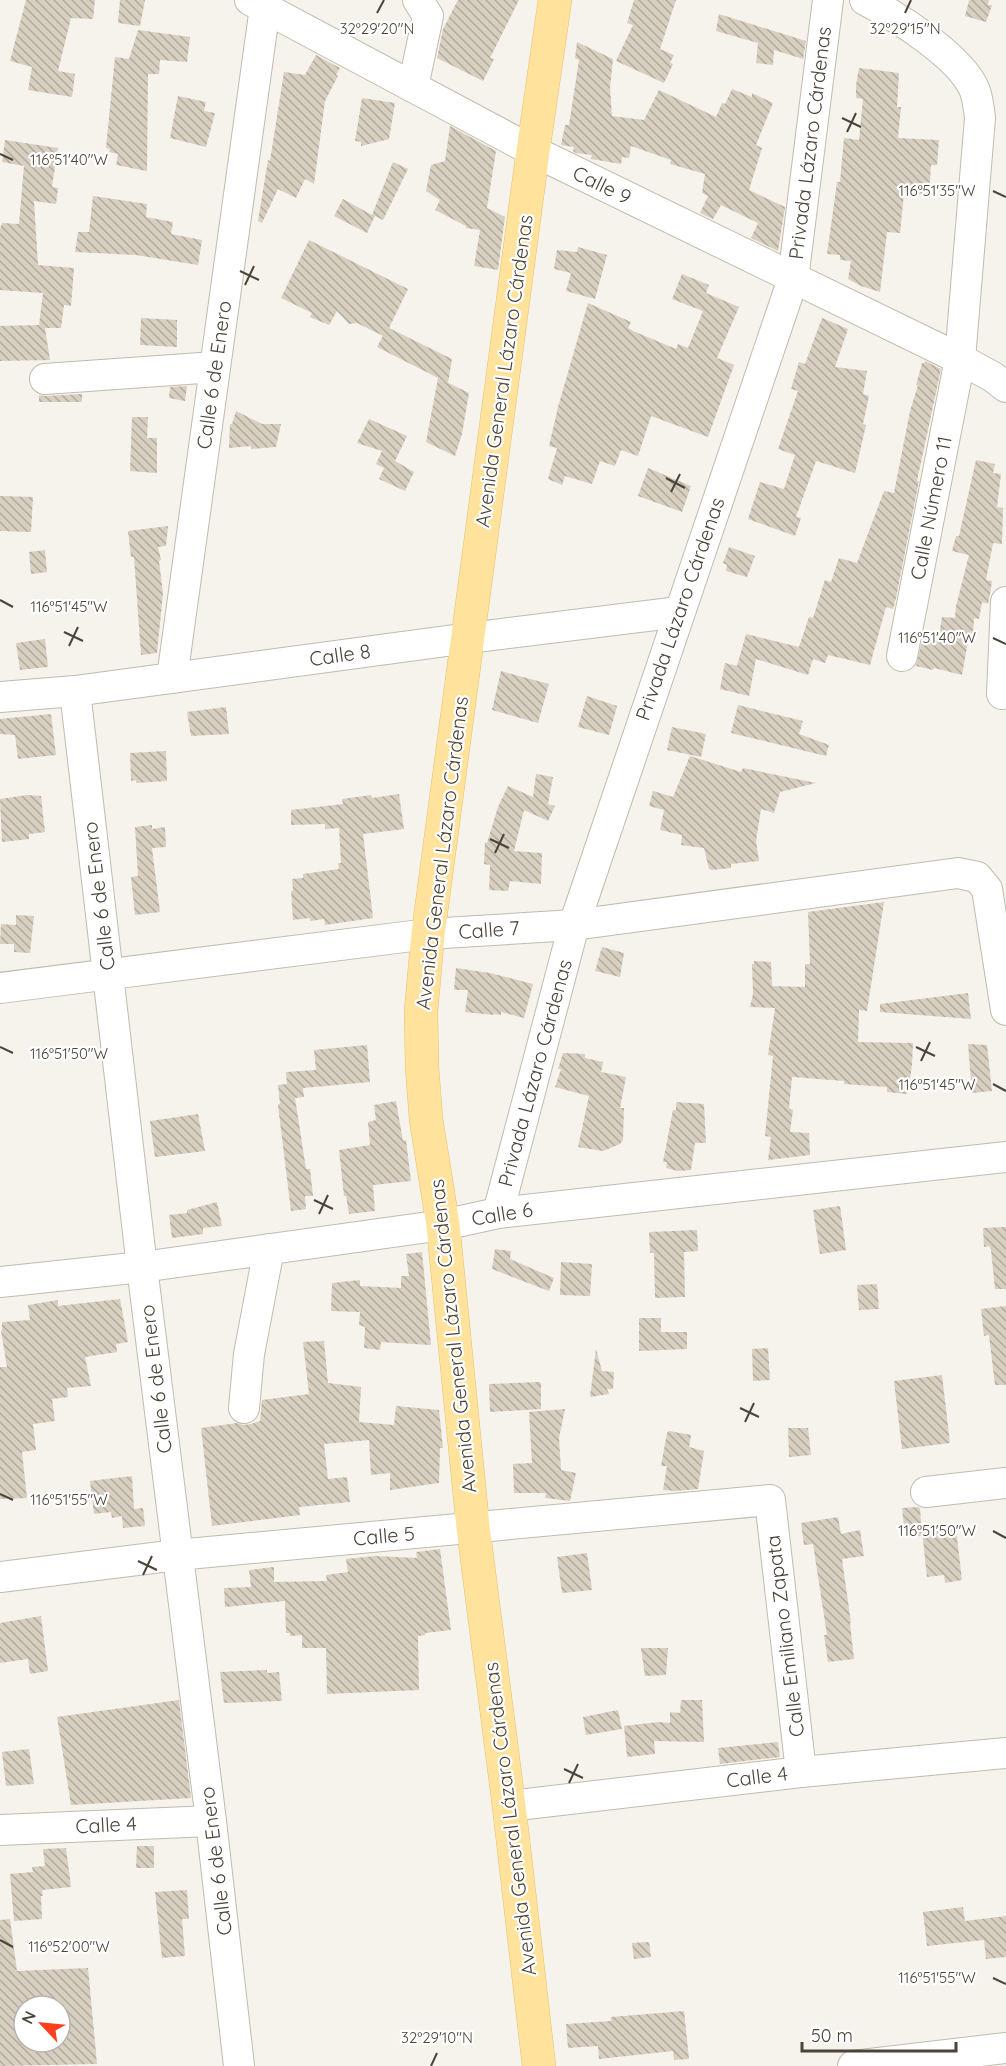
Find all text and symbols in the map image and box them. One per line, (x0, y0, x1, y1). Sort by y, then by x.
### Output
text: 32°29'20"N (340, 19, 414, 38)
text: 32°29'15"N (869, 19, 941, 38)
street label: Privada Lázaro Cárdenas (783, 25, 836, 261)
text: 116°51'40"W (30, 150, 108, 169)
street label: Calle 9 (569, 160, 636, 209)
text: 116°51'35"W (898, 181, 976, 200)
street label: Avenida General Lázaro Cárdenas (469, 213, 538, 529)
street label: Calle 6 de Enero (191, 299, 236, 451)
street label: Calle Número 11 (904, 434, 957, 582)
street label: Privada Lázaro Cárdenas (630, 494, 730, 724)
text: 116°51'45"W (30, 597, 108, 616)
text: 116°51'40"W (898, 628, 976, 647)
street label: Calle 8 (308, 638, 372, 671)
street label: Avenida General Lázaro Cárdenas (410, 695, 473, 1011)
street label: Calle 6 de Enero (77, 820, 120, 972)
street label: Calle 7 (458, 915, 520, 944)
street label: Privada Lázaro Cárdenas (492, 956, 577, 1189)
text: 116°51'50"W (30, 1044, 109, 1063)
text: 116°51'45"W (898, 1075, 976, 1094)
street label: Avenida General Lázaro Cárdenas (424, 1178, 481, 1494)
street label: Calle 6 (469, 1196, 535, 1231)
street label: Calle 6 de Enero (134, 1303, 177, 1455)
text: 116°51'55"W (30, 1490, 108, 1509)
street label: Calle 5 (352, 1520, 416, 1551)
text: 116°51'50"W (898, 1521, 977, 1540)
street label: Calle Emiliano Zapata (760, 1534, 809, 1738)
street label: Avenida General Lázaro Cárdenas (478, 1661, 541, 1977)
street label: Calle 4 (725, 1760, 789, 1793)
street label: Calle 6 de Enero (194, 1785, 237, 1937)
street label: Calle 4 (75, 1810, 137, 1839)
text: 116°52'00"W (28, 1937, 110, 1956)
text: 116°51'55"W (898, 1968, 976, 1987)
north arrow (12, 1994, 72, 2054)
text: N (17, 2008, 40, 2027)
scale bar (802, 2015, 956, 2053)
text: 50 m (811, 2024, 853, 2047)
text: 32°29'10"N (401, 2028, 473, 2047)

